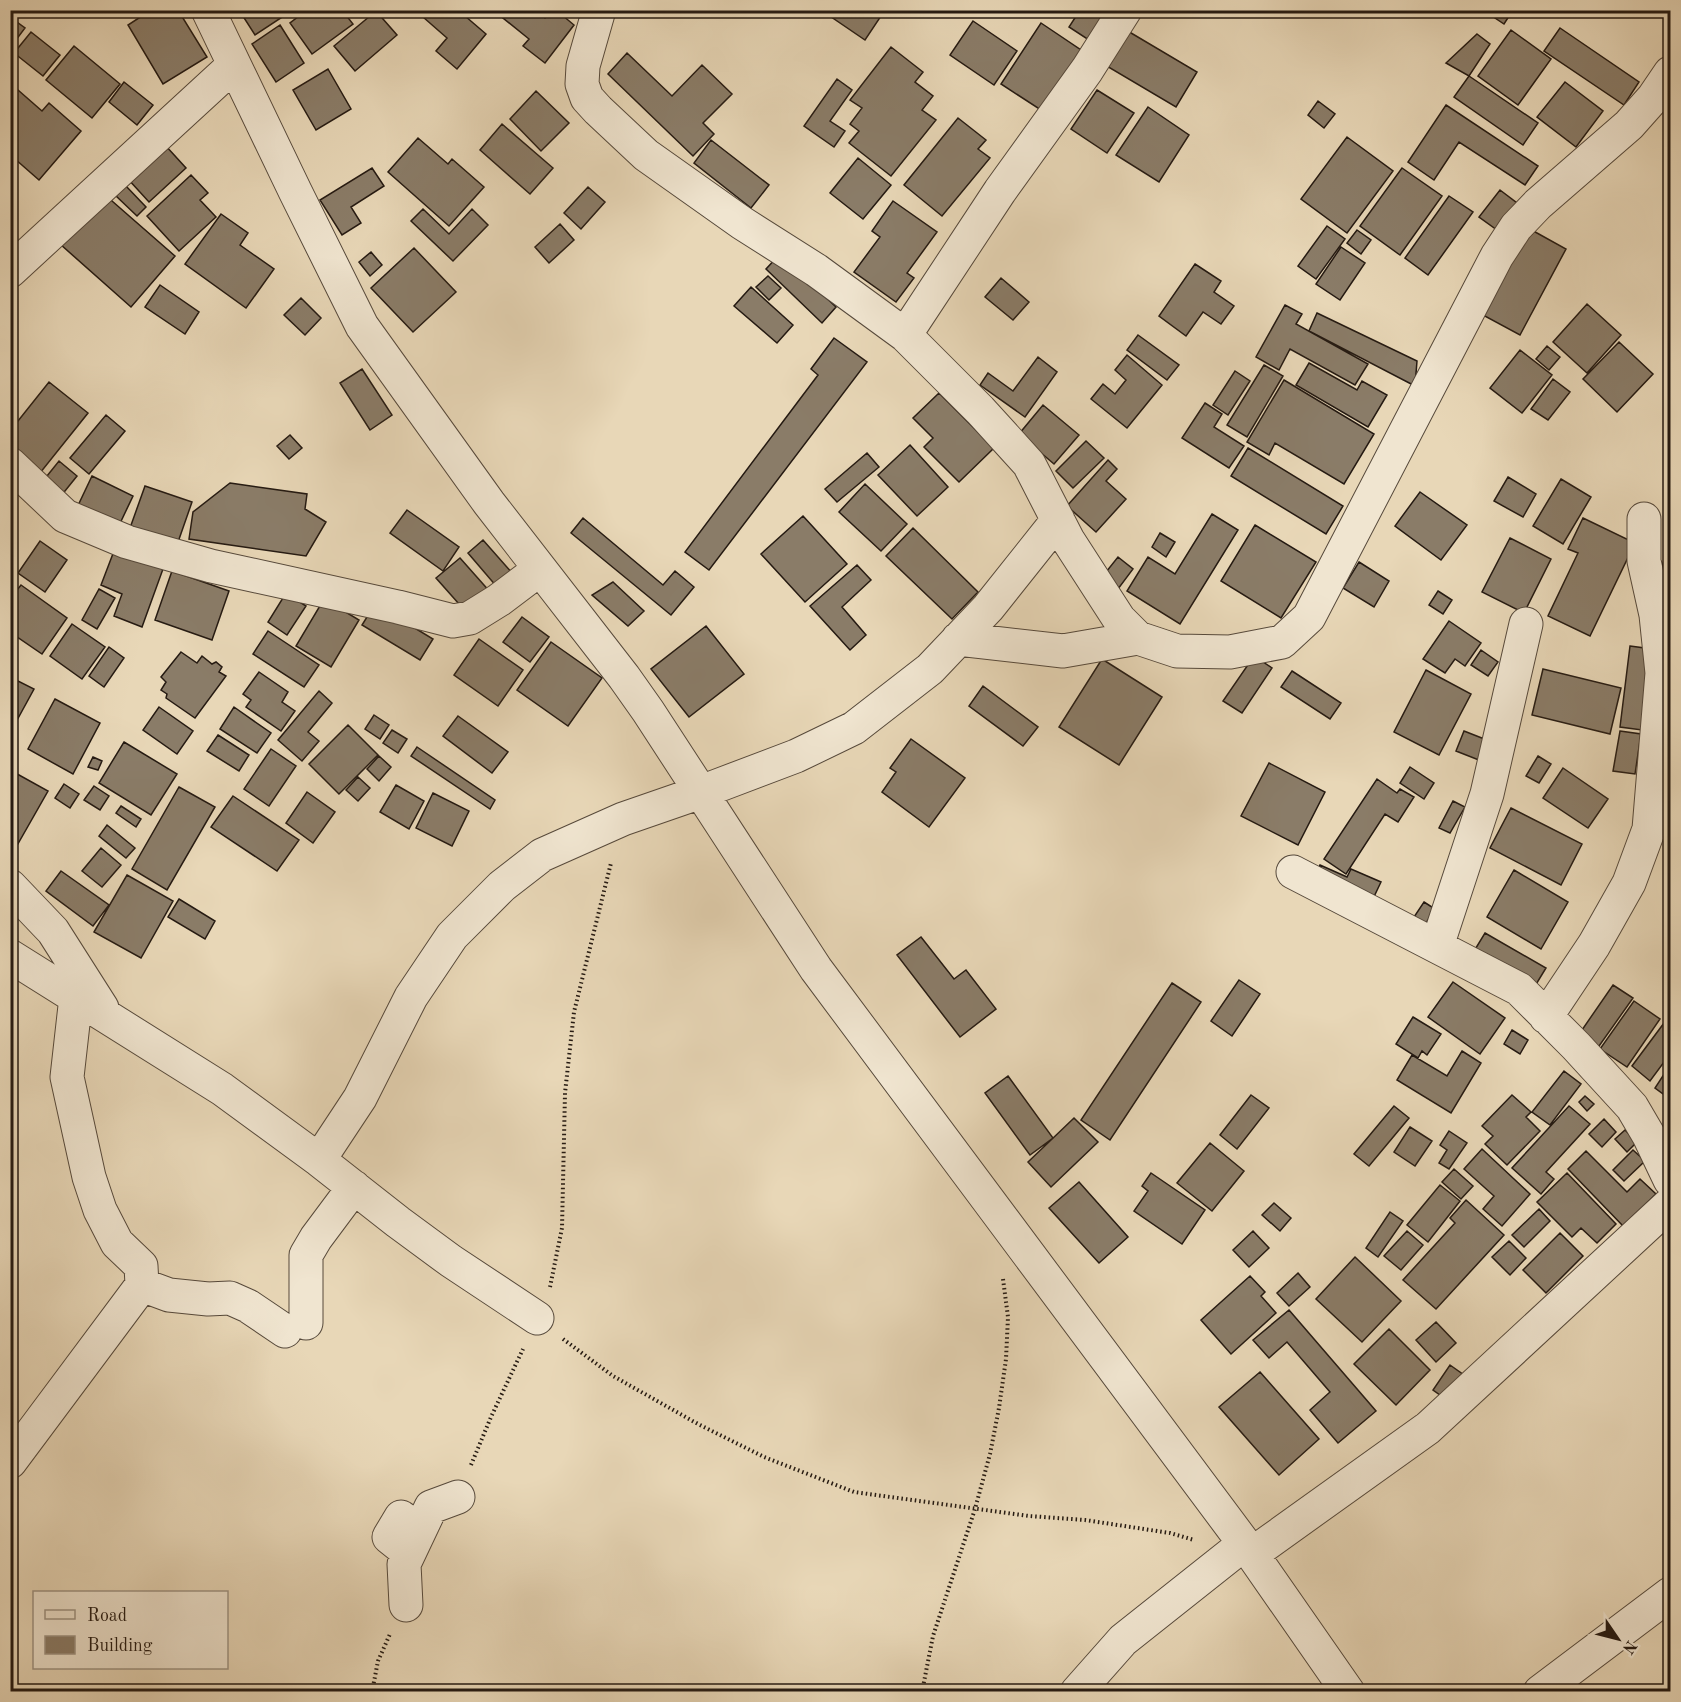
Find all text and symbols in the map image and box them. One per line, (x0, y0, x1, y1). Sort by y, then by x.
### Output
legend (33, 1591, 228, 1669)
text: Road (87, 1607, 127, 1625)
north arrow (1588, 1609, 1648, 1669)
text: Building (87, 1637, 153, 1655)
text: N (1618, 1637, 1639, 1657)

